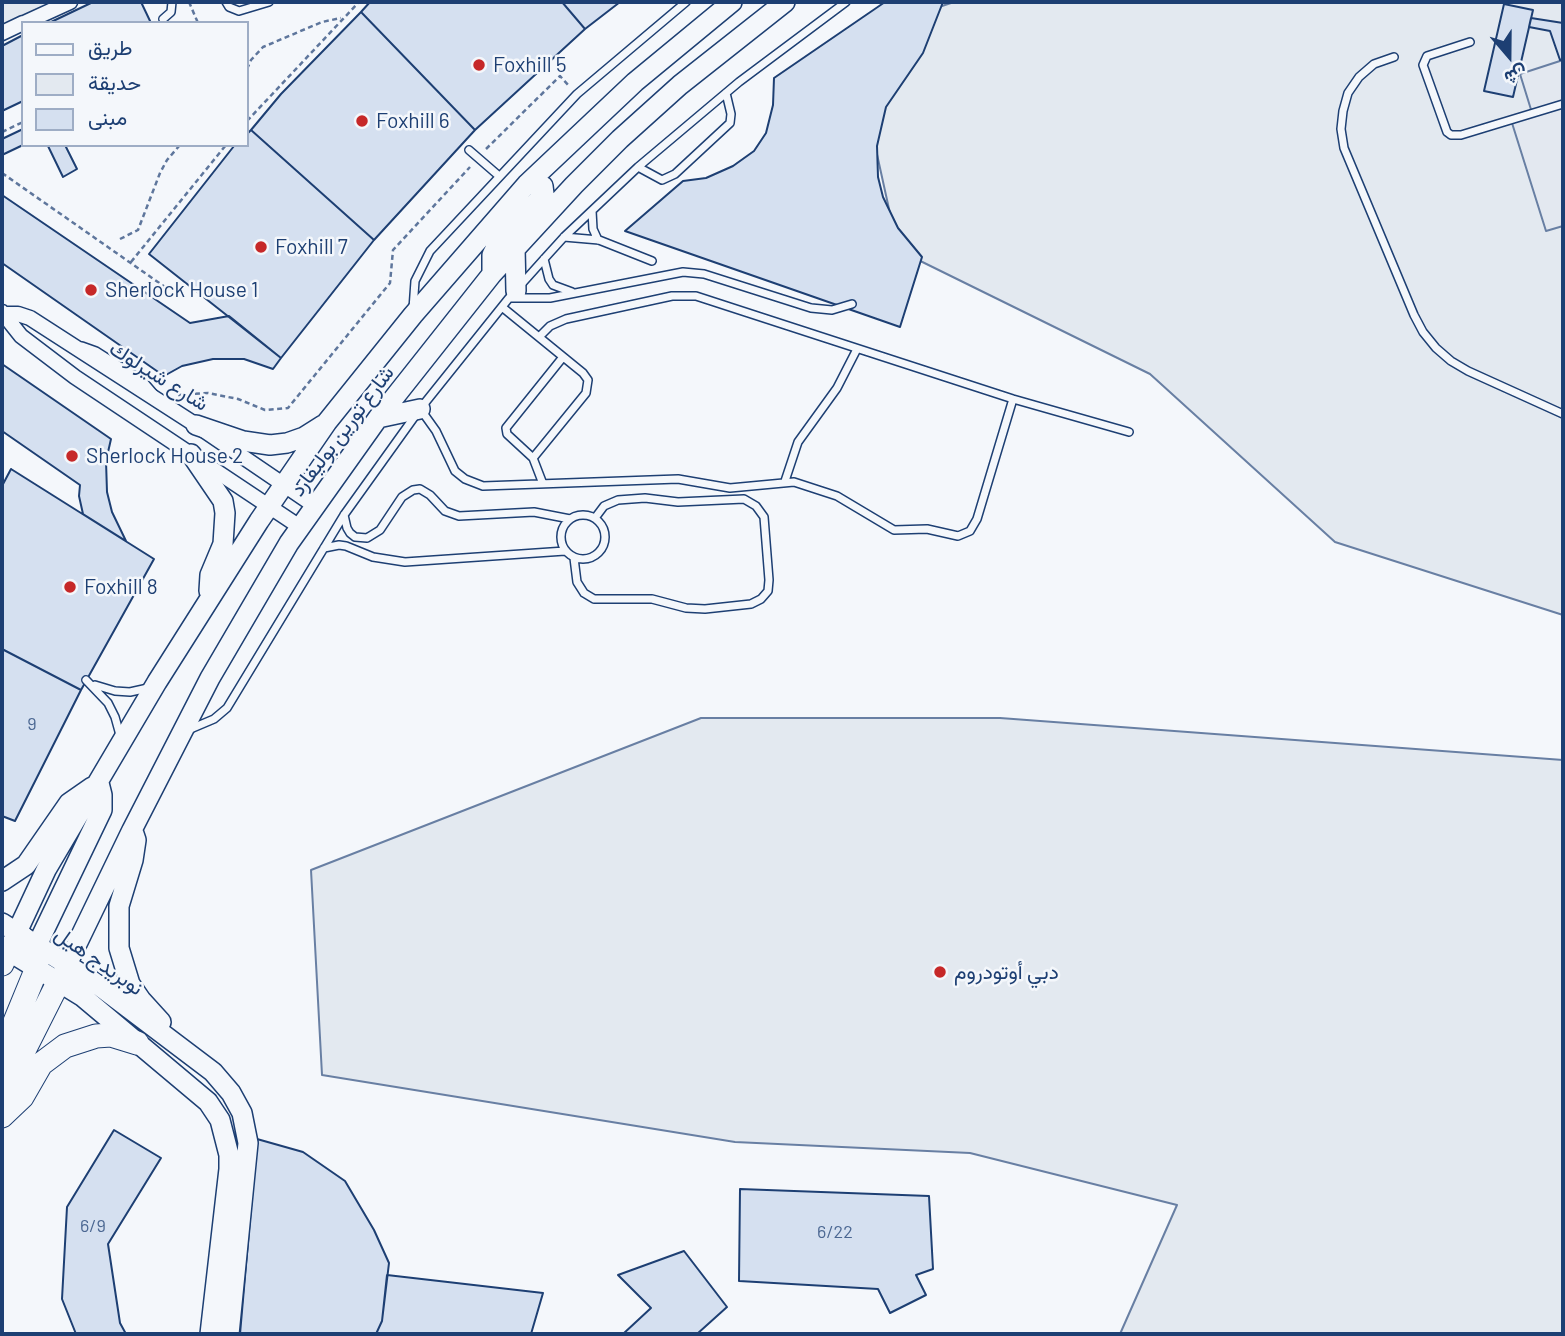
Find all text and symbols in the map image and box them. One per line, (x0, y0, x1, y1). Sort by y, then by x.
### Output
legend (21, 21, 248, 147)
north arrow (1474, 21, 1544, 91)
text: طريق (88, 34, 133, 59)
place label: Foxhill 5 (493, 52, 567, 78)
marker: Foxhill 5 (471, 57, 487, 73)
text: ش (1502, 61, 1531, 91)
text: حديقة (88, 69, 141, 94)
text: مبنى (88, 104, 127, 129)
place label: Foxhill 6 (376, 108, 450, 134)
marker: Foxhill 6 (354, 113, 370, 129)
place label: Foxhill 7 (275, 234, 348, 260)
marker: Foxhill 7 (253, 239, 269, 255)
place label: Sherlock House 1 (105, 277, 258, 303)
marker: Sherlock House 1 (83, 282, 99, 298)
street label: شارع شيرلوك (105, 336, 213, 416)
street label: شارع تورين بوليفارد (285, 361, 399, 501)
place label: Sherlock House 2 (86, 443, 243, 469)
marker: Sherlock House 2 (64, 448, 80, 464)
place label: Foxhill 8 (84, 574, 158, 600)
marker: Foxhill 8 (62, 579, 78, 595)
house number: 9 (27, 713, 37, 735)
street label: نوبريدج هيل (50, 921, 148, 1001)
place label: دبي أوتودروم (954, 959, 1059, 985)
marker: دبي أوتودروم (932, 964, 948, 980)
house number: 6/9 (80, 1215, 106, 1237)
house number: 6/22 (817, 1221, 853, 1243)

